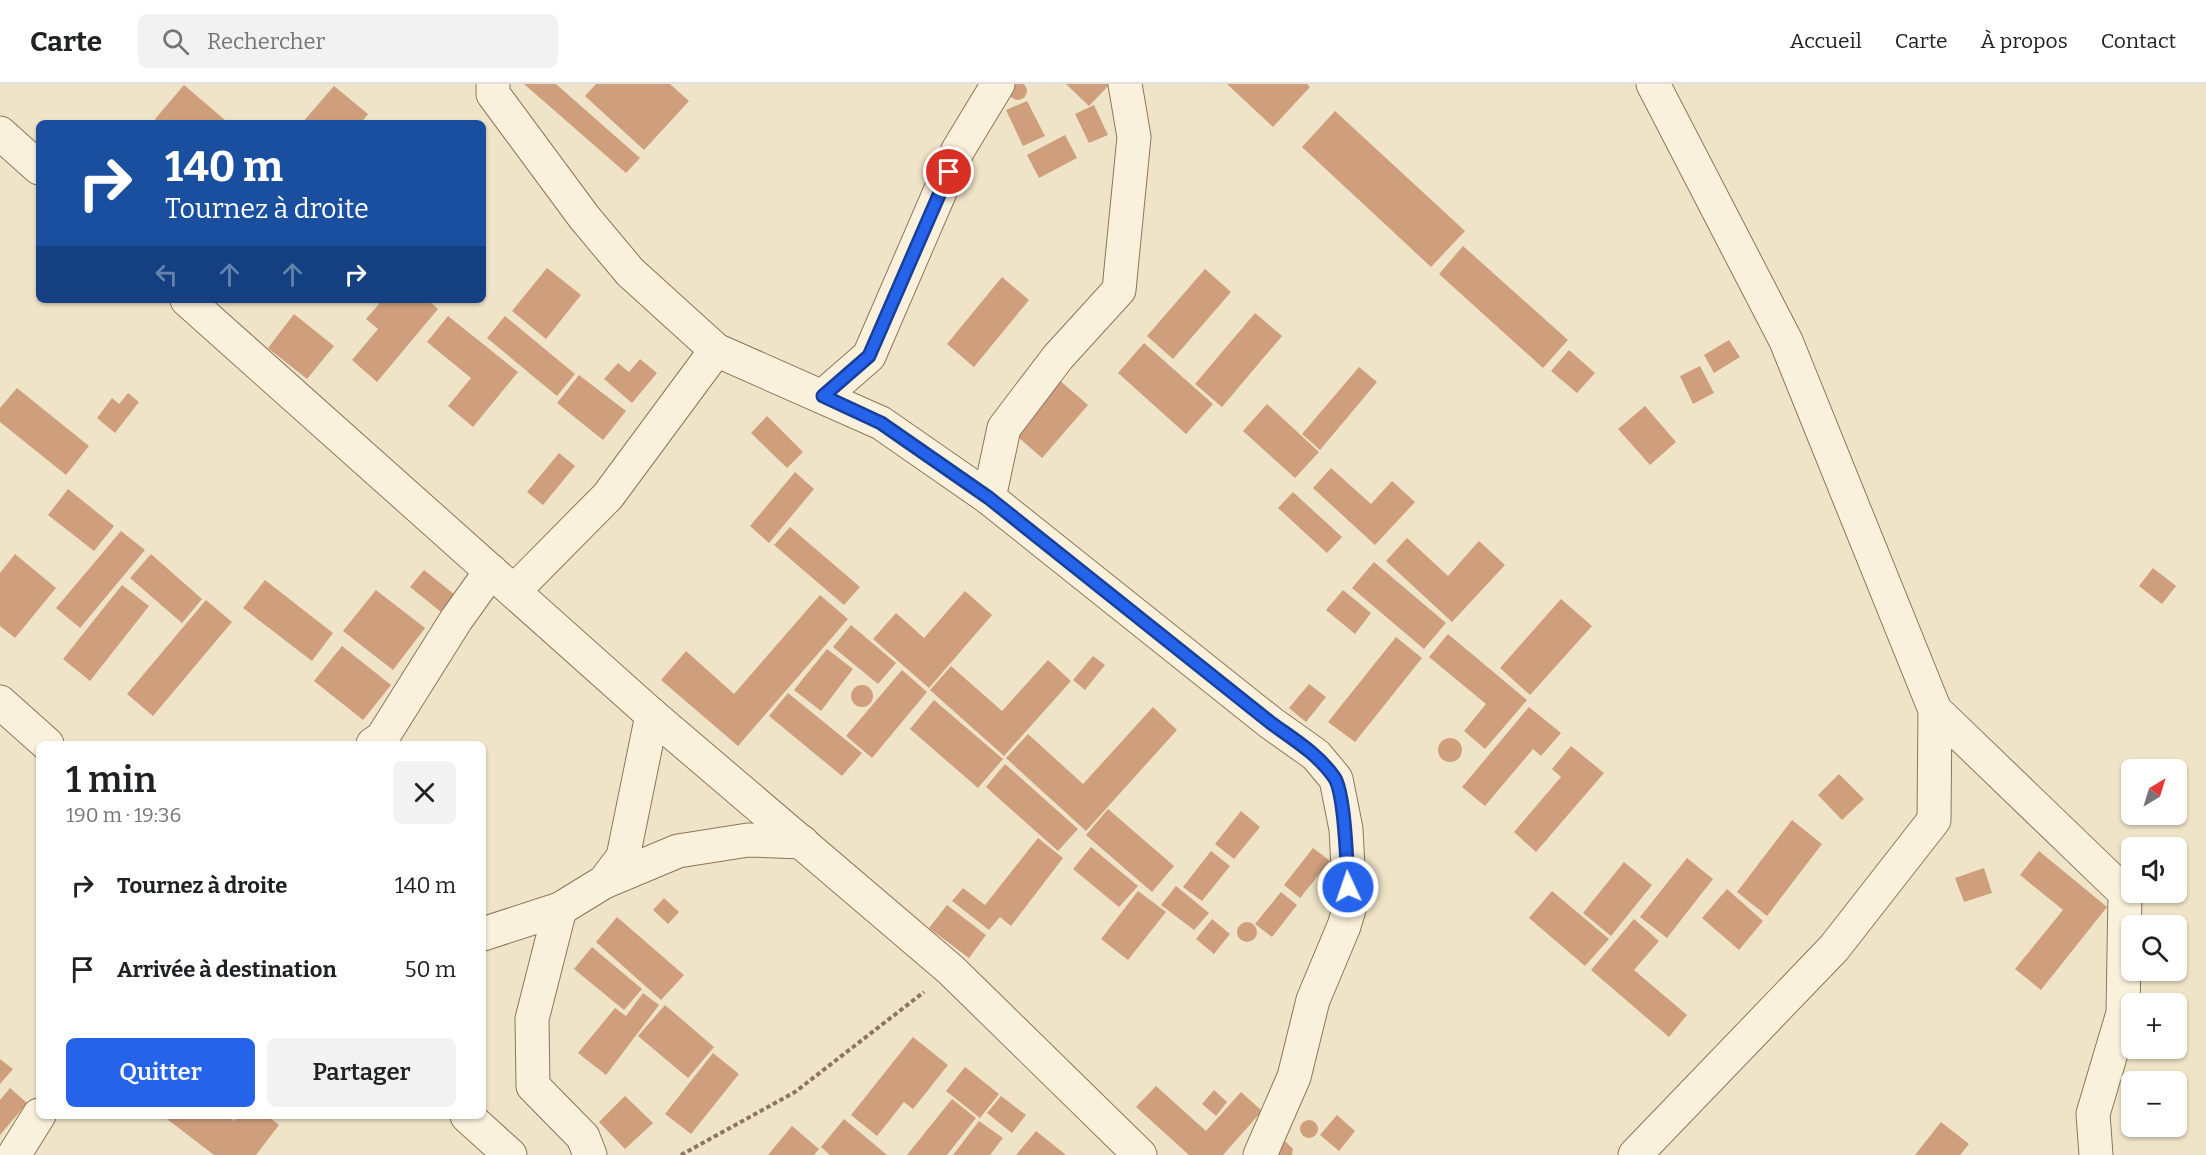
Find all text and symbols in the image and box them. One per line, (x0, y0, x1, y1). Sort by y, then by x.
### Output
search box (138, 14, 558, 68)
text: Carte (30, 25, 102, 58)
icon: search (159, 25, 192, 58)
text: Rechercher (207, 28, 325, 55)
text: Accueil (1790, 28, 1862, 54)
text: Carte (1895, 28, 1948, 54)
text: À propos (1981, 28, 2068, 54)
text: Contact (2101, 28, 2176, 54)
text: 140 m (165, 142, 283, 192)
icon: right (66, 144, 144, 222)
pin (923, 146, 974, 197)
icon: arrive (932, 155, 965, 188)
text: Tournez à droite (165, 193, 369, 225)
icon: left (150, 258, 183, 291)
icon: ahead (213, 258, 246, 291)
icon: ahead (276, 258, 309, 291)
icon: right (339, 258, 372, 291)
text: 1 min (66, 758, 157, 802)
north arrow (2121, 759, 2187, 825)
map controls (2121, 759, 2187, 1137)
button: close (393, 761, 456, 824)
text: 190 m · 19:36 (66, 803, 181, 827)
button: sound (2121, 837, 2187, 903)
position arrow (1316, 855, 1380, 919)
icon: right (66, 869, 99, 902)
text: Tournez à droite (117, 872, 287, 899)
text: 140 m (395, 872, 456, 899)
button: search (2121, 915, 2187, 981)
icon: arrive (66, 953, 99, 986)
text: Arrivée à destination (117, 956, 337, 983)
text: 50 m (405, 956, 456, 983)
button: + (2121, 993, 2187, 1059)
button: Quitter (66, 1038, 255, 1107)
button: Partager (267, 1038, 456, 1107)
button: − (2121, 1071, 2187, 1137)

